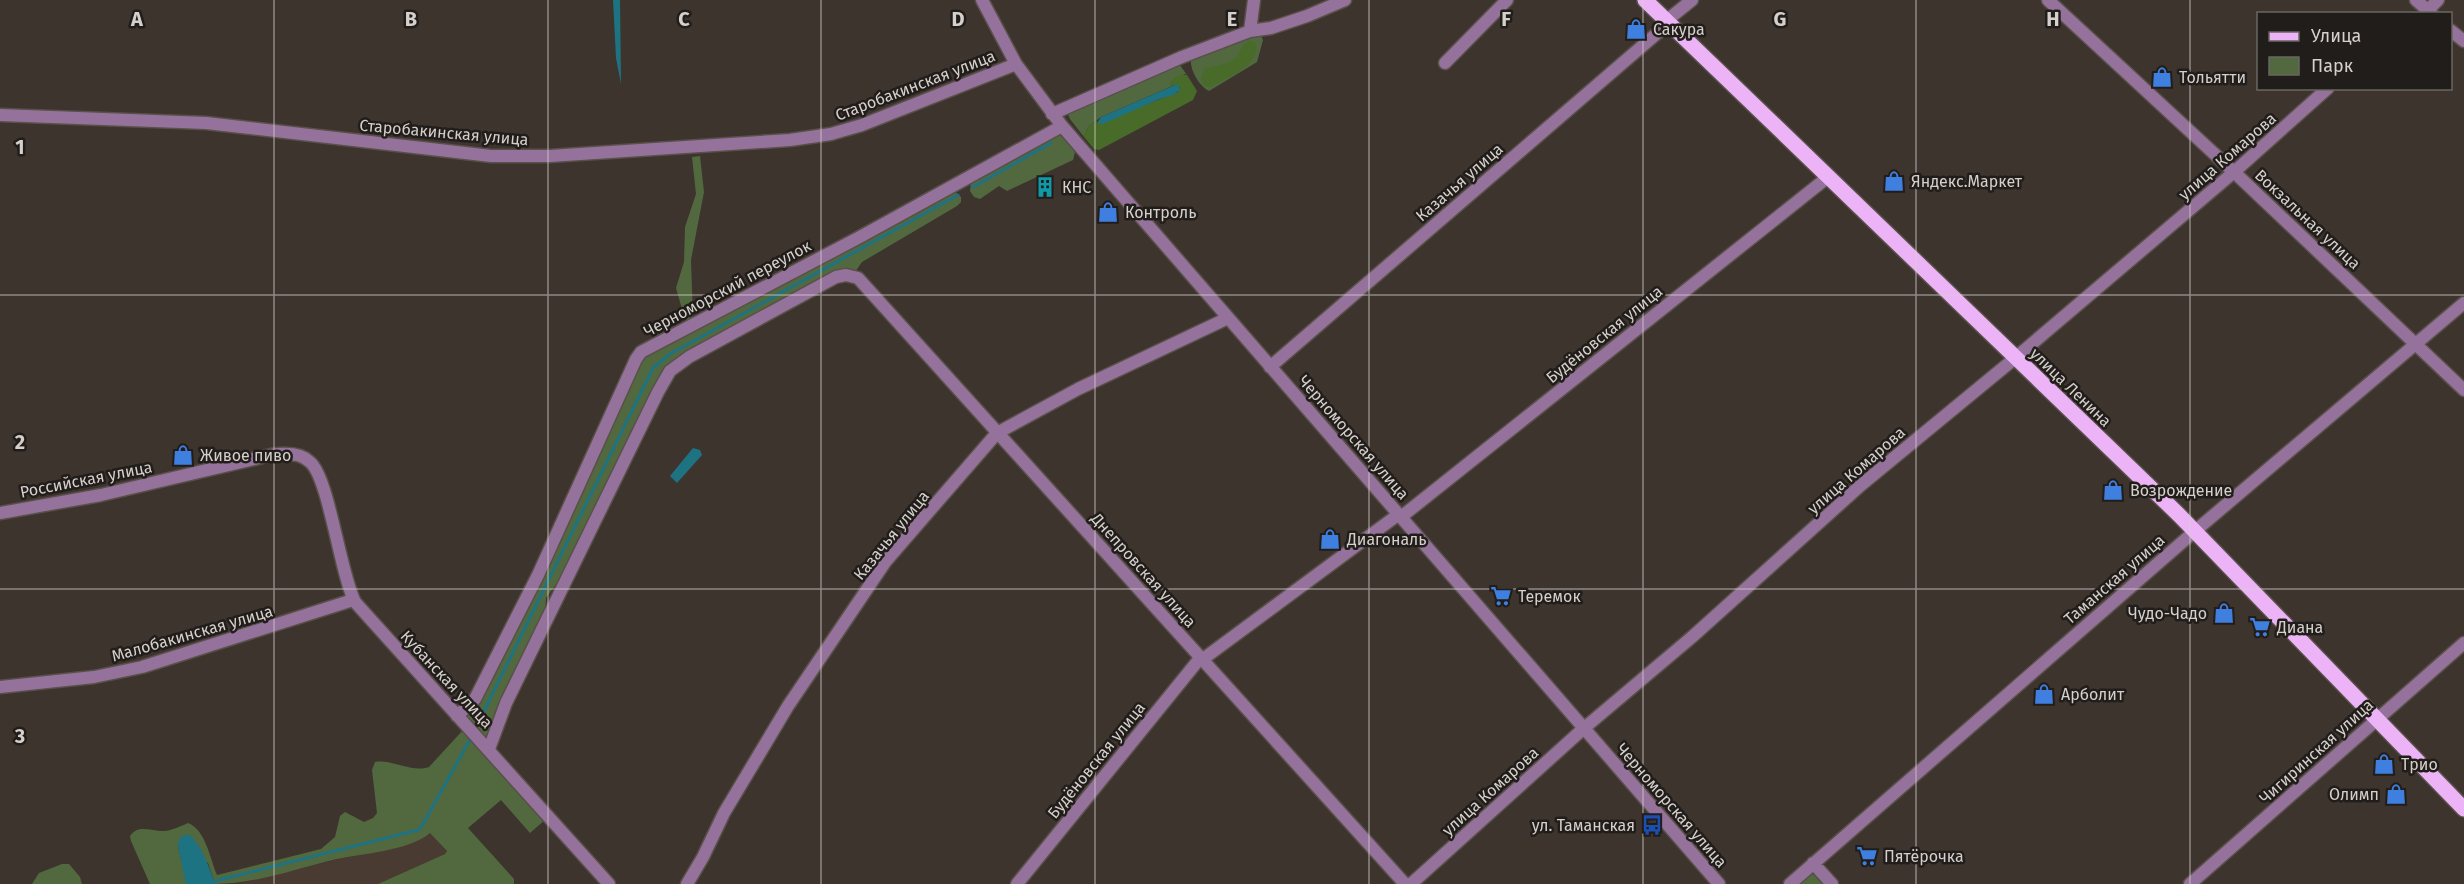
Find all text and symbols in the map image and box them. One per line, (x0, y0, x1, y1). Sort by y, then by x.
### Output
text: A (130, 7, 144, 31)
text: B (405, 7, 417, 31)
text: C (678, 7, 690, 31)
text: D (951, 7, 965, 31)
text: E (1227, 7, 1237, 31)
text: F (1501, 7, 1511, 31)
text: G (1774, 7, 1786, 31)
text: H (2046, 7, 2060, 31)
legend (2257, 12, 2452, 90)
shop icon: Сакура (1624, 17, 1648, 41)
place label: Сакура (1653, 20, 1705, 39)
text: Улица (2311, 25, 2361, 47)
street label: Старобакинская улица (833, 46, 998, 125)
text: Парк (2311, 55, 2354, 77)
shop icon: Тольятти (2150, 65, 2174, 89)
place label: Тольятти (2179, 68, 2246, 87)
street label: улица Комарова (2175, 109, 2280, 204)
street label: Старобакинская улица (359, 116, 529, 149)
text: 1 (15, 135, 25, 159)
street label: Казачья улица (1412, 139, 1507, 225)
street label: Вокзальная улица (2251, 166, 2364, 273)
shop icon: Яндекс.Маркет (1882, 169, 1906, 193)
place label: Яндекс.Маркет (1911, 172, 2023, 191)
building icon: КНС (1033, 175, 1057, 199)
place label: КНС (1062, 178, 1091, 197)
shop icon: Контроль (1096, 200, 1120, 224)
place label: Контроль (1125, 203, 1196, 222)
street label: Черноморский переулок (640, 236, 815, 341)
street label: Будёновская улица (1542, 282, 1666, 387)
street label: улица Ленина (2026, 344, 2115, 431)
street label: Черноморская улица (1294, 371, 1413, 503)
street label: улица Комарова (1804, 423, 1909, 518)
text: 2 (15, 430, 25, 454)
shop icon: Живое пиво (171, 443, 195, 467)
place label: Живое пиво (200, 446, 291, 465)
street label: Российская улица (18, 457, 154, 502)
shop icon: Возрождение (2101, 478, 2125, 502)
place label: Возрождение (2130, 481, 2232, 500)
street label: Казачья улица (850, 487, 933, 584)
street label: Днепровская улица (1087, 509, 1200, 631)
shop icon: Диагональ (1318, 527, 1342, 551)
place label: Диагональ (1346, 530, 1427, 549)
street label: Таманская улица (2060, 530, 2169, 628)
supermarket icon: Теремок (1489, 584, 1513, 608)
place label: Теремок (1518, 587, 1581, 606)
street label: Малобакинская улица (109, 601, 275, 666)
shop icon: Чудо-Чадо (2212, 601, 2236, 625)
place label: Чудо-Чадо (2128, 604, 2207, 623)
supermarket icon: Диана (2248, 615, 2272, 639)
place label: Диана (2276, 618, 2323, 637)
street label: Кубанская улица (397, 627, 497, 732)
shop icon: Арболит (2032, 682, 2056, 706)
place label: Арболит (2061, 685, 2125, 704)
street label: Чигиринская улица (2256, 695, 2377, 807)
street label: Будёновская улица (1044, 698, 1149, 822)
text: 3 (14, 724, 25, 748)
street label: Черноморская улица (1612, 739, 1731, 871)
street label: улица Комарова (1438, 743, 1542, 840)
shop icon: Трио (2372, 752, 2396, 776)
place label: Трио (2401, 755, 2438, 774)
shop icon: Олимп (2384, 782, 2408, 806)
place label: Олимп (2329, 785, 2379, 804)
bus stop icon: ул. Таманская (1640, 813, 1664, 837)
place label: ул. Таманская (1532, 816, 1635, 835)
supermarket icon: Пятёрочка (1855, 844, 1879, 868)
place label: Пятёрочка (1884, 847, 1964, 866)

